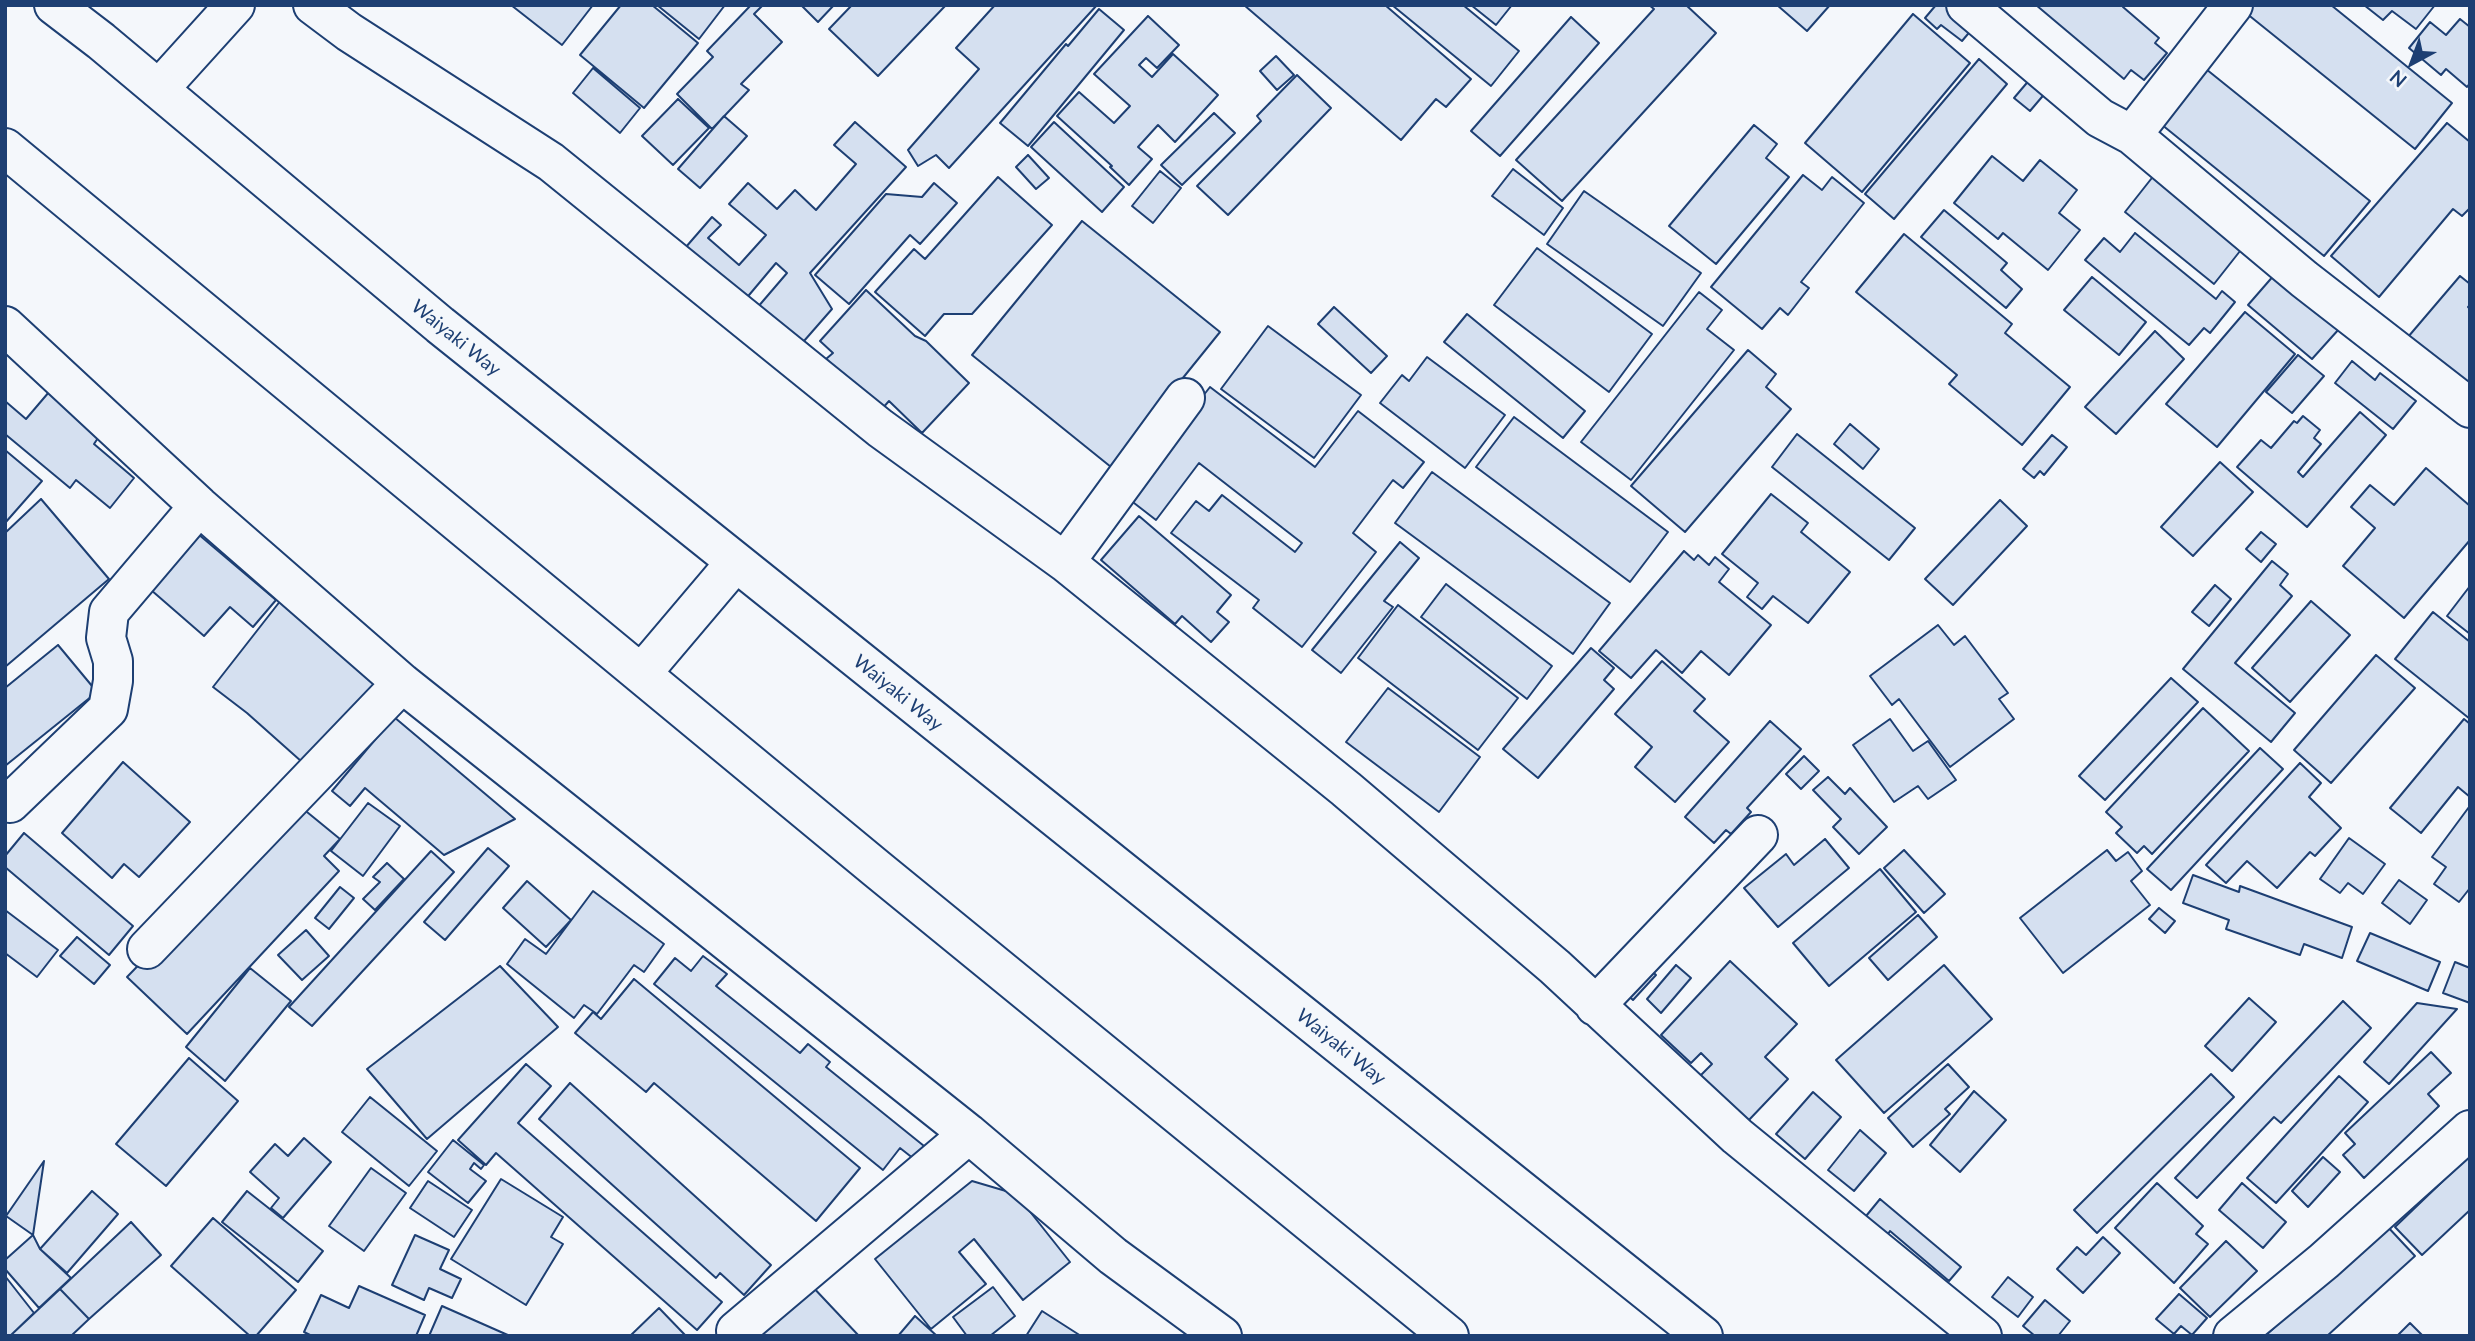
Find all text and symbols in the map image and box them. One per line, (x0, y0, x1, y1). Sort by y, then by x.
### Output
north arrow (2377, 28, 2447, 98)
text: N (2385, 66, 2411, 93)
street label: Waiyaki Way (407, 295, 505, 381)
street label: Waiyaki Way (849, 650, 947, 736)
street label: Waiyaki Way (1292, 1004, 1390, 1090)

